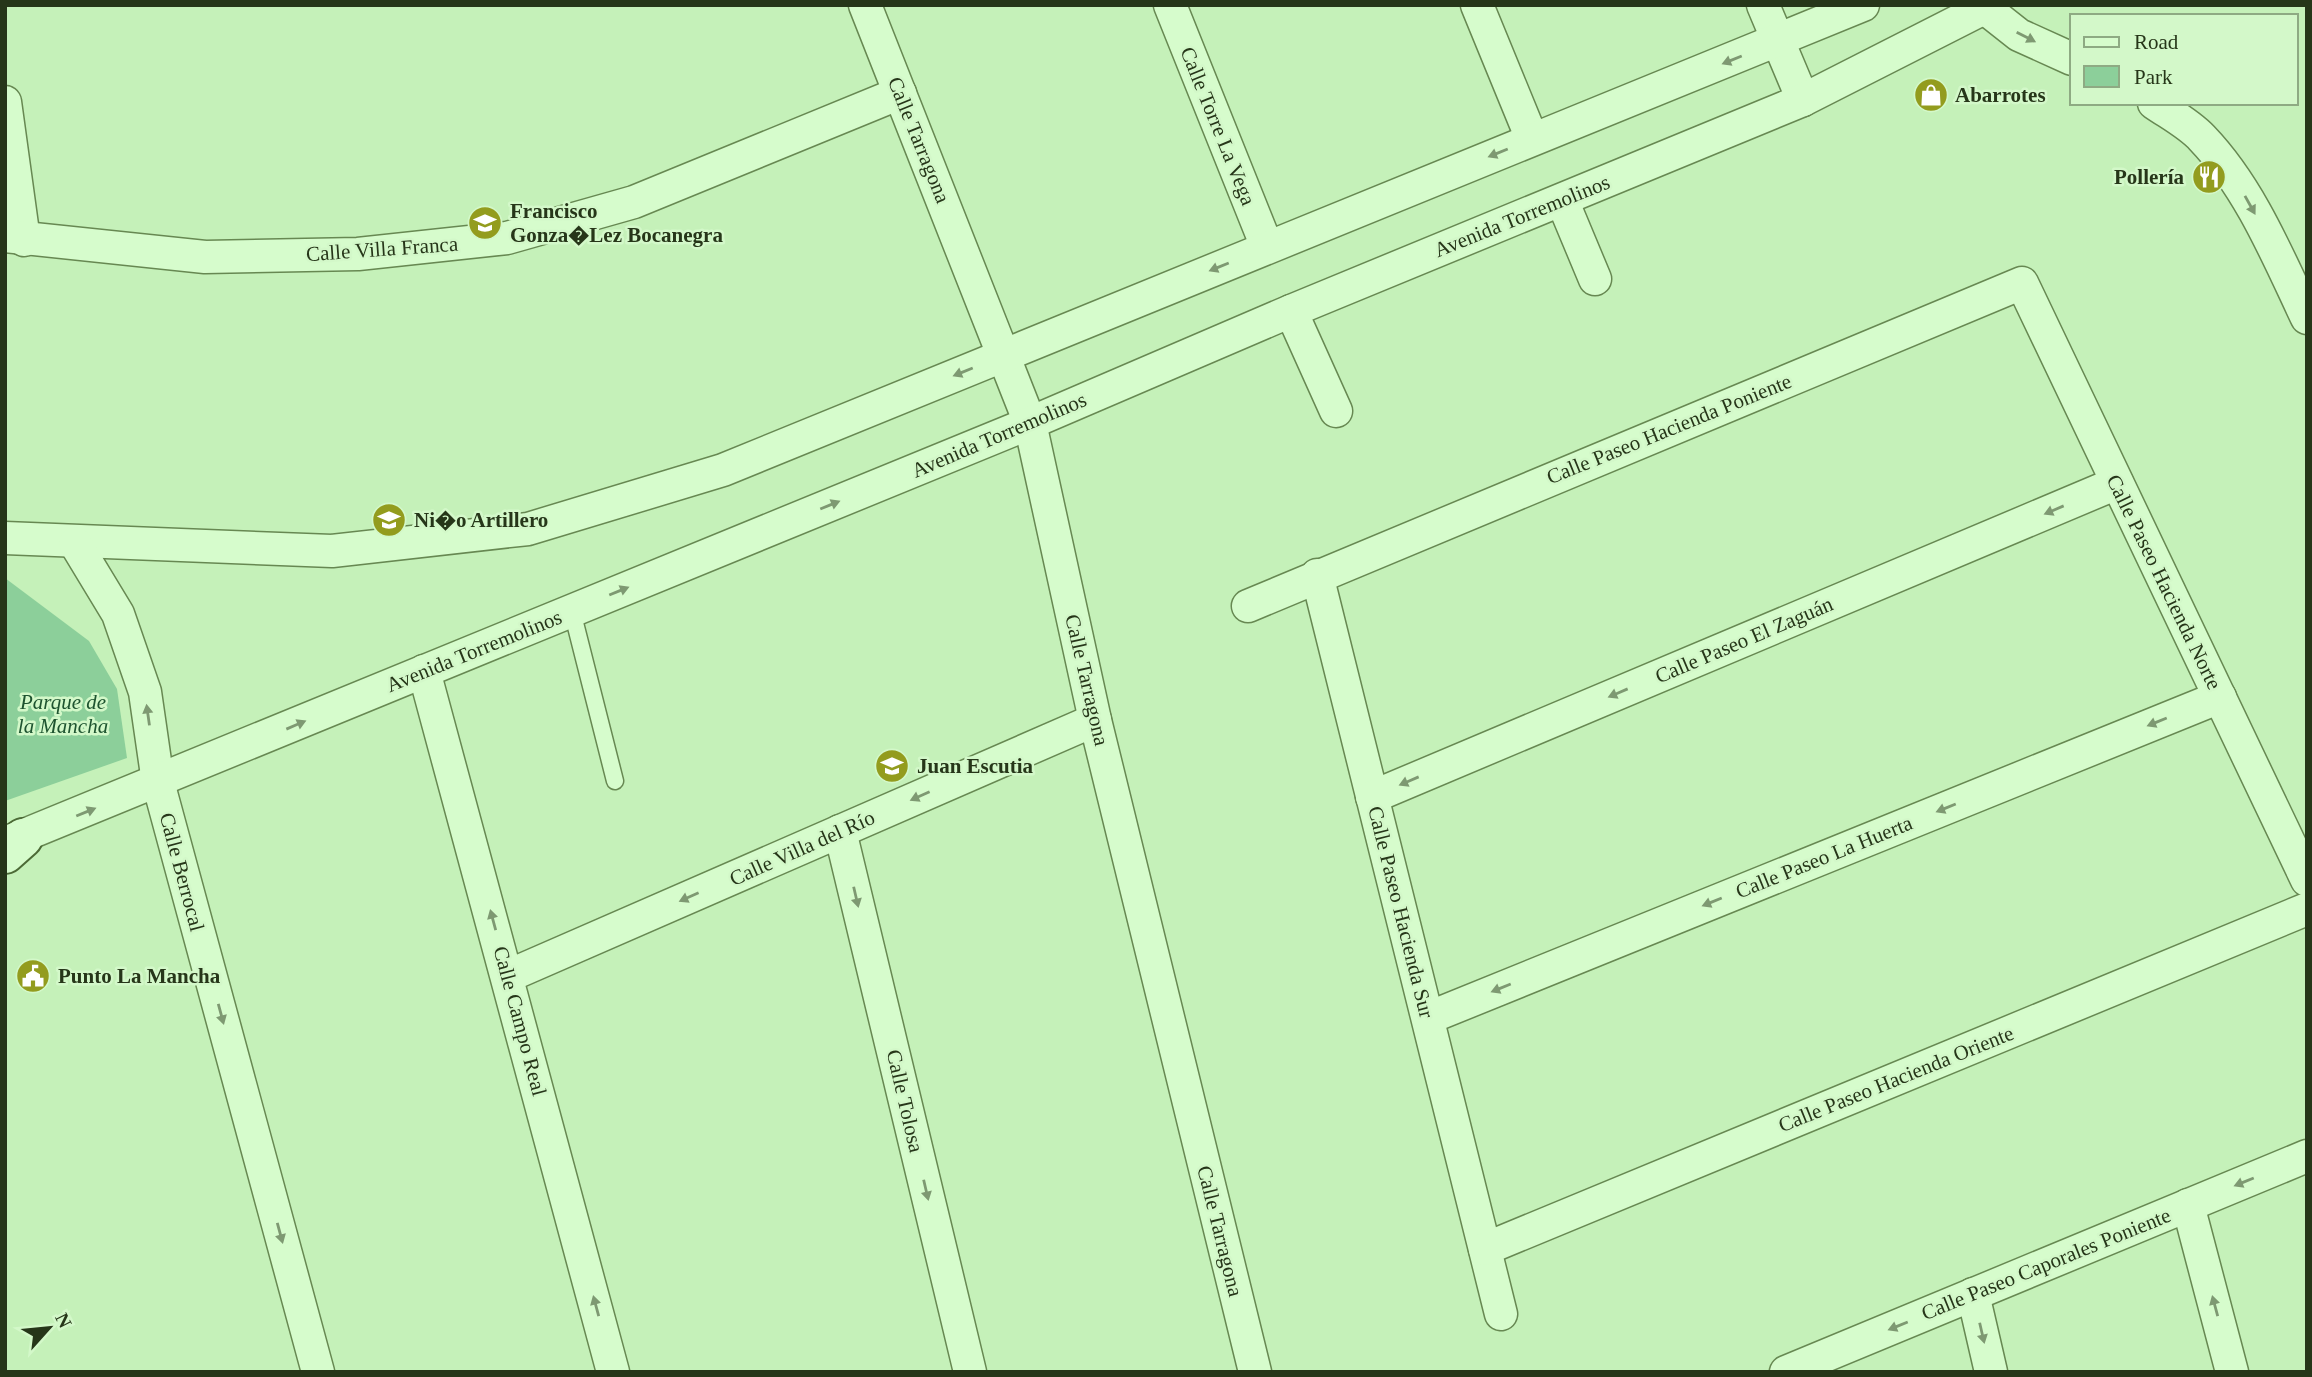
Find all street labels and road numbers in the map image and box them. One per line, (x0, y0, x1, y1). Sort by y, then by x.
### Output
street label: Calle Torre La Vega (1175, 43, 1261, 209)
street label: Calle Tarragona (883, 73, 955, 207)
street label: Avenida Torremolinos (1431, 170, 1613, 262)
street label: Calle Villa Franca (305, 232, 459, 266)
street label: Calle Paseo Hacienda Poniente (1543, 369, 1795, 489)
street label: Avenida Torremolinos (908, 387, 1090, 483)
street label: Calle Paseo Hacienda Norte (2101, 471, 2227, 693)
street label: Calle Paseo El Zaguán (1652, 592, 1837, 688)
street label: Avenida Torremolinos (383, 605, 565, 697)
street label: Calle Tarragona (1060, 612, 1114, 749)
street label: Calle Paseo Hacienda Sur (1363, 804, 1439, 1020)
street label: Calle Villa del Río (726, 805, 878, 891)
street label: Calle Berrocal (155, 810, 209, 934)
street label: Calle Paseo La Huerta (1732, 810, 1916, 903)
street label: Calle Campo Real (488, 944, 552, 1099)
street label: Calle Paseo Hacienda Oriente (1775, 1021, 2017, 1137)
street label: Calle Tolosa (882, 1047, 929, 1155)
street label: Calle Tarragona (1192, 1163, 1248, 1300)
street label: Calle Paseo Caporales Poniente (1918, 1203, 2174, 1325)

